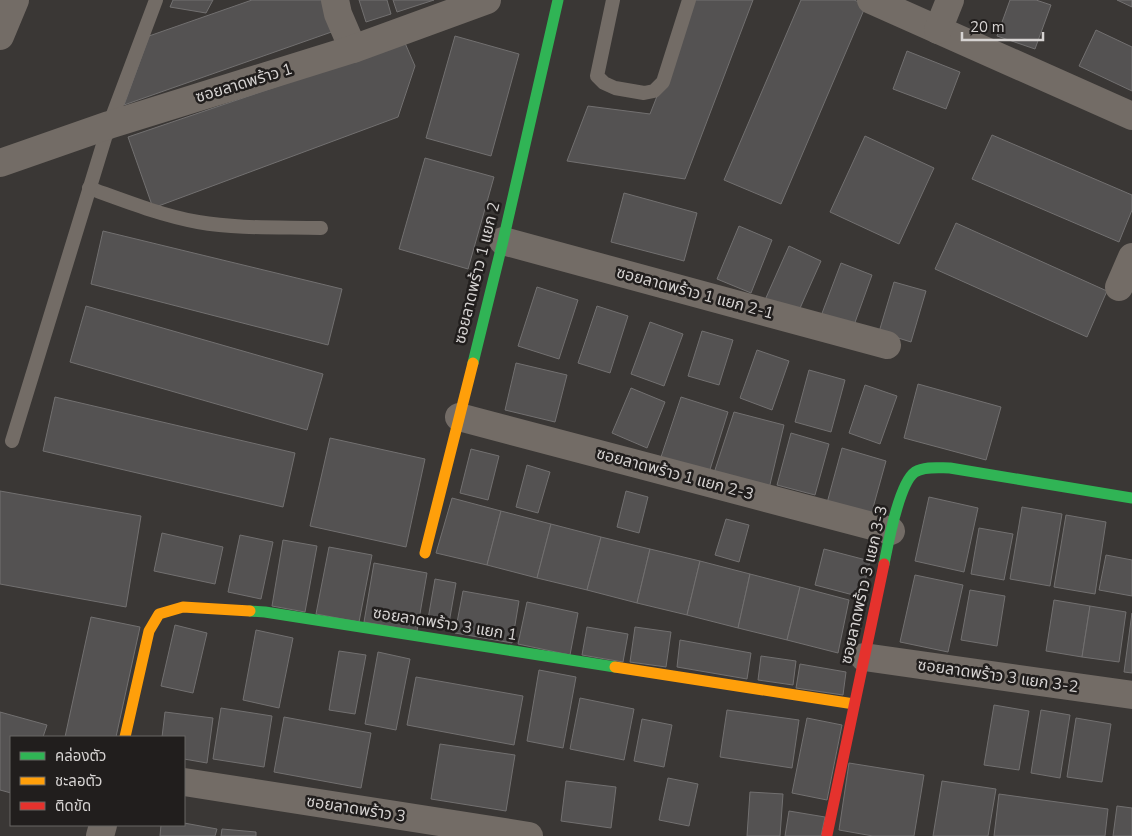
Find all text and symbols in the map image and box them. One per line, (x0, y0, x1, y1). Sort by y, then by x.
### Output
scale bar (962, 10, 1043, 42)
text: 20 m (970, 17, 1005, 37)
street label: ซอยลาดพร้าว 1 (193, 58, 295, 108)
street label: ซอยลาดพร้าว 1 แยก 2 (449, 200, 505, 346)
street label: ซอยลาดพร้าว 1 แยก 2-1 (614, 261, 776, 325)
street label: ซอยลาดพร้าว 1 แยก 2-3 (594, 442, 756, 506)
street label: ซอยลาดพร้าว 3 แยก 3-3 (835, 504, 893, 666)
street label: ซอยลาดพร้าว 3 แยก 1 (371, 602, 519, 646)
street label: ซอยลาดพร้าว 3 แยก 3-2 (916, 654, 1080, 698)
legend (10, 736, 185, 826)
text: คล่องตัว (55, 746, 106, 766)
text: ชะลอตัว (55, 771, 102, 791)
street label: ซอยลาดพร้าว 3 (305, 790, 407, 828)
text: ติดขัด (55, 796, 91, 816)

